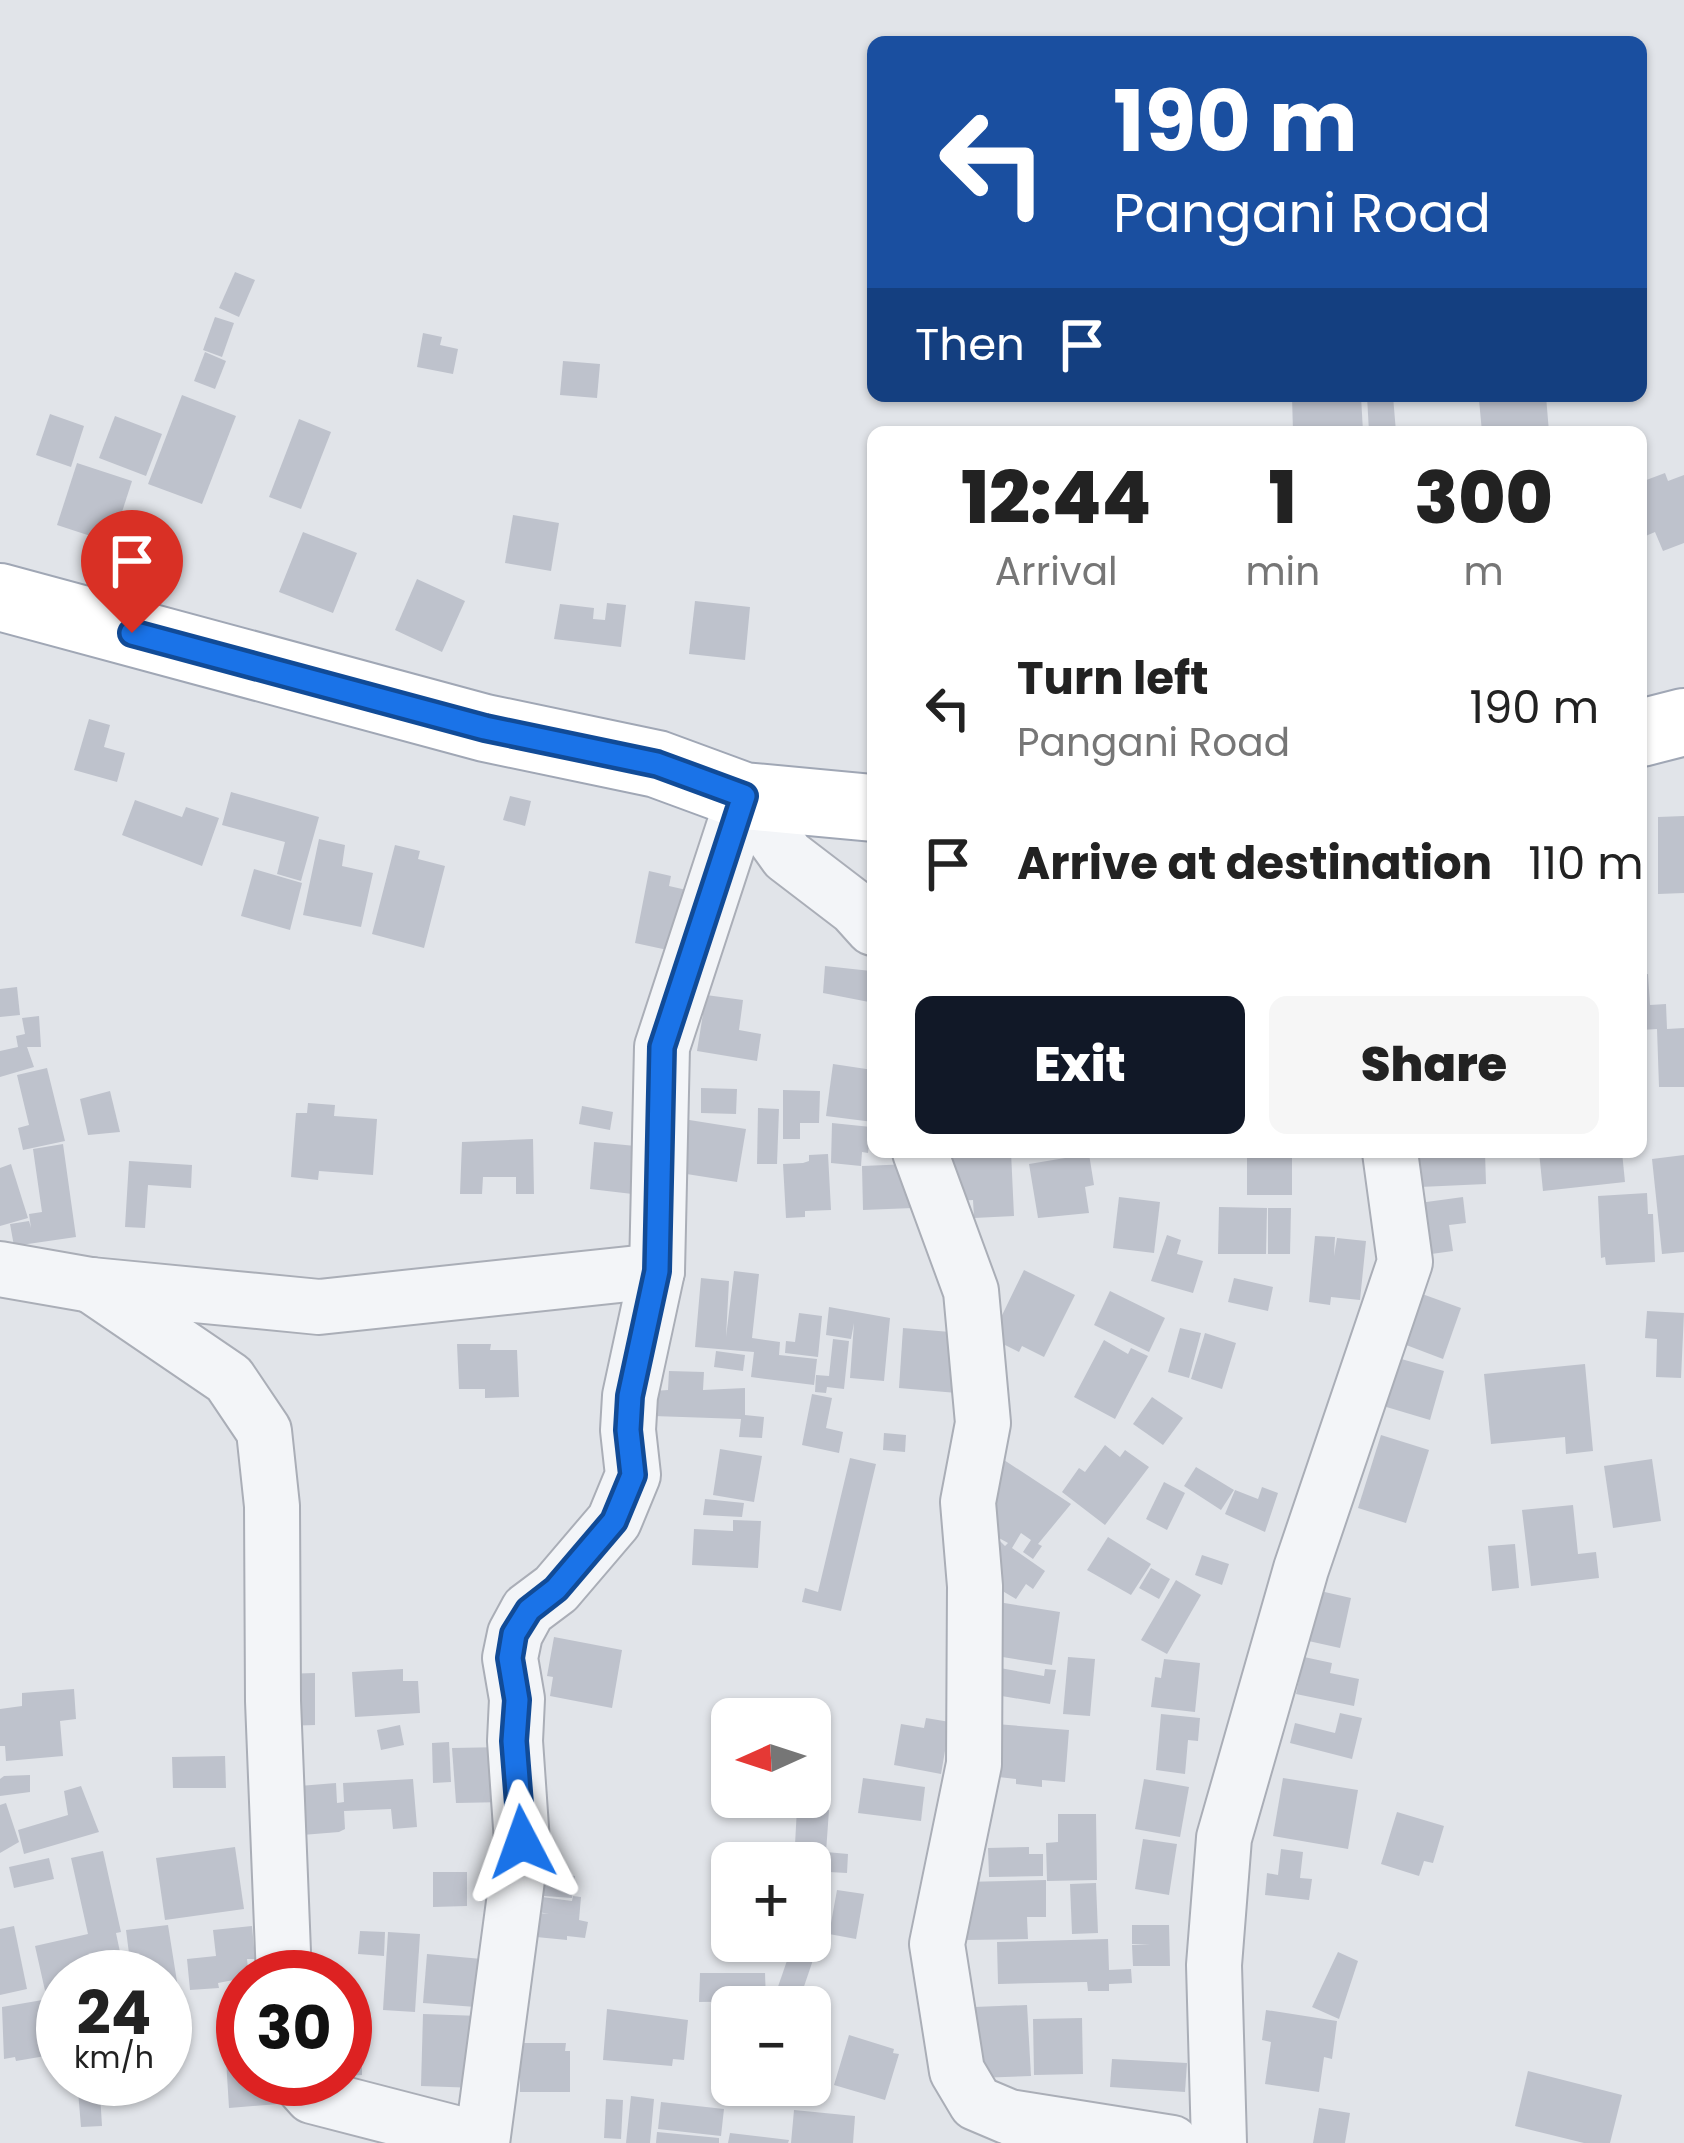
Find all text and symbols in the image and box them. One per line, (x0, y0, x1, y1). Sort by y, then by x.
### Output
text: 190 m (1113, 63, 1358, 180)
icon: left (915, 84, 1071, 240)
text: Pangani Road (1113, 175, 1491, 251)
icon: arrive (1049, 312, 1115, 378)
text: Then (915, 313, 1025, 376)
text: 12:44 (961, 447, 1151, 548)
text: 1 (1269, 447, 1297, 548)
text: 300 (1414, 447, 1553, 548)
pin (81, 510, 183, 633)
icon: arrive (99, 528, 165, 594)
text: Arrival (995, 544, 1118, 599)
text: min (1245, 544, 1320, 599)
text: m (1463, 544, 1504, 599)
text: Turn left (1017, 647, 1209, 710)
icon: left (915, 675, 981, 741)
text: 190 m (1470, 676, 1599, 739)
text: Pangani Road (1017, 715, 1290, 770)
icon: arrive (915, 831, 981, 897)
text: Arrive at destination (1017, 832, 1492, 895)
text: 110 m (1528, 832, 1644, 895)
button: Exit (915, 996, 1245, 1134)
button: Share (1269, 996, 1599, 1134)
north arrow (711, 1698, 831, 1818)
map controls (711, 1698, 831, 2106)
position arrow (459, 1779, 585, 1905)
button: + (711, 1842, 831, 1962)
speed limit sign: 30 (216, 1950, 372, 2106)
text: 24 (77, 1971, 151, 2055)
button: − (711, 1986, 831, 2106)
text: km/h (74, 2036, 154, 2079)

